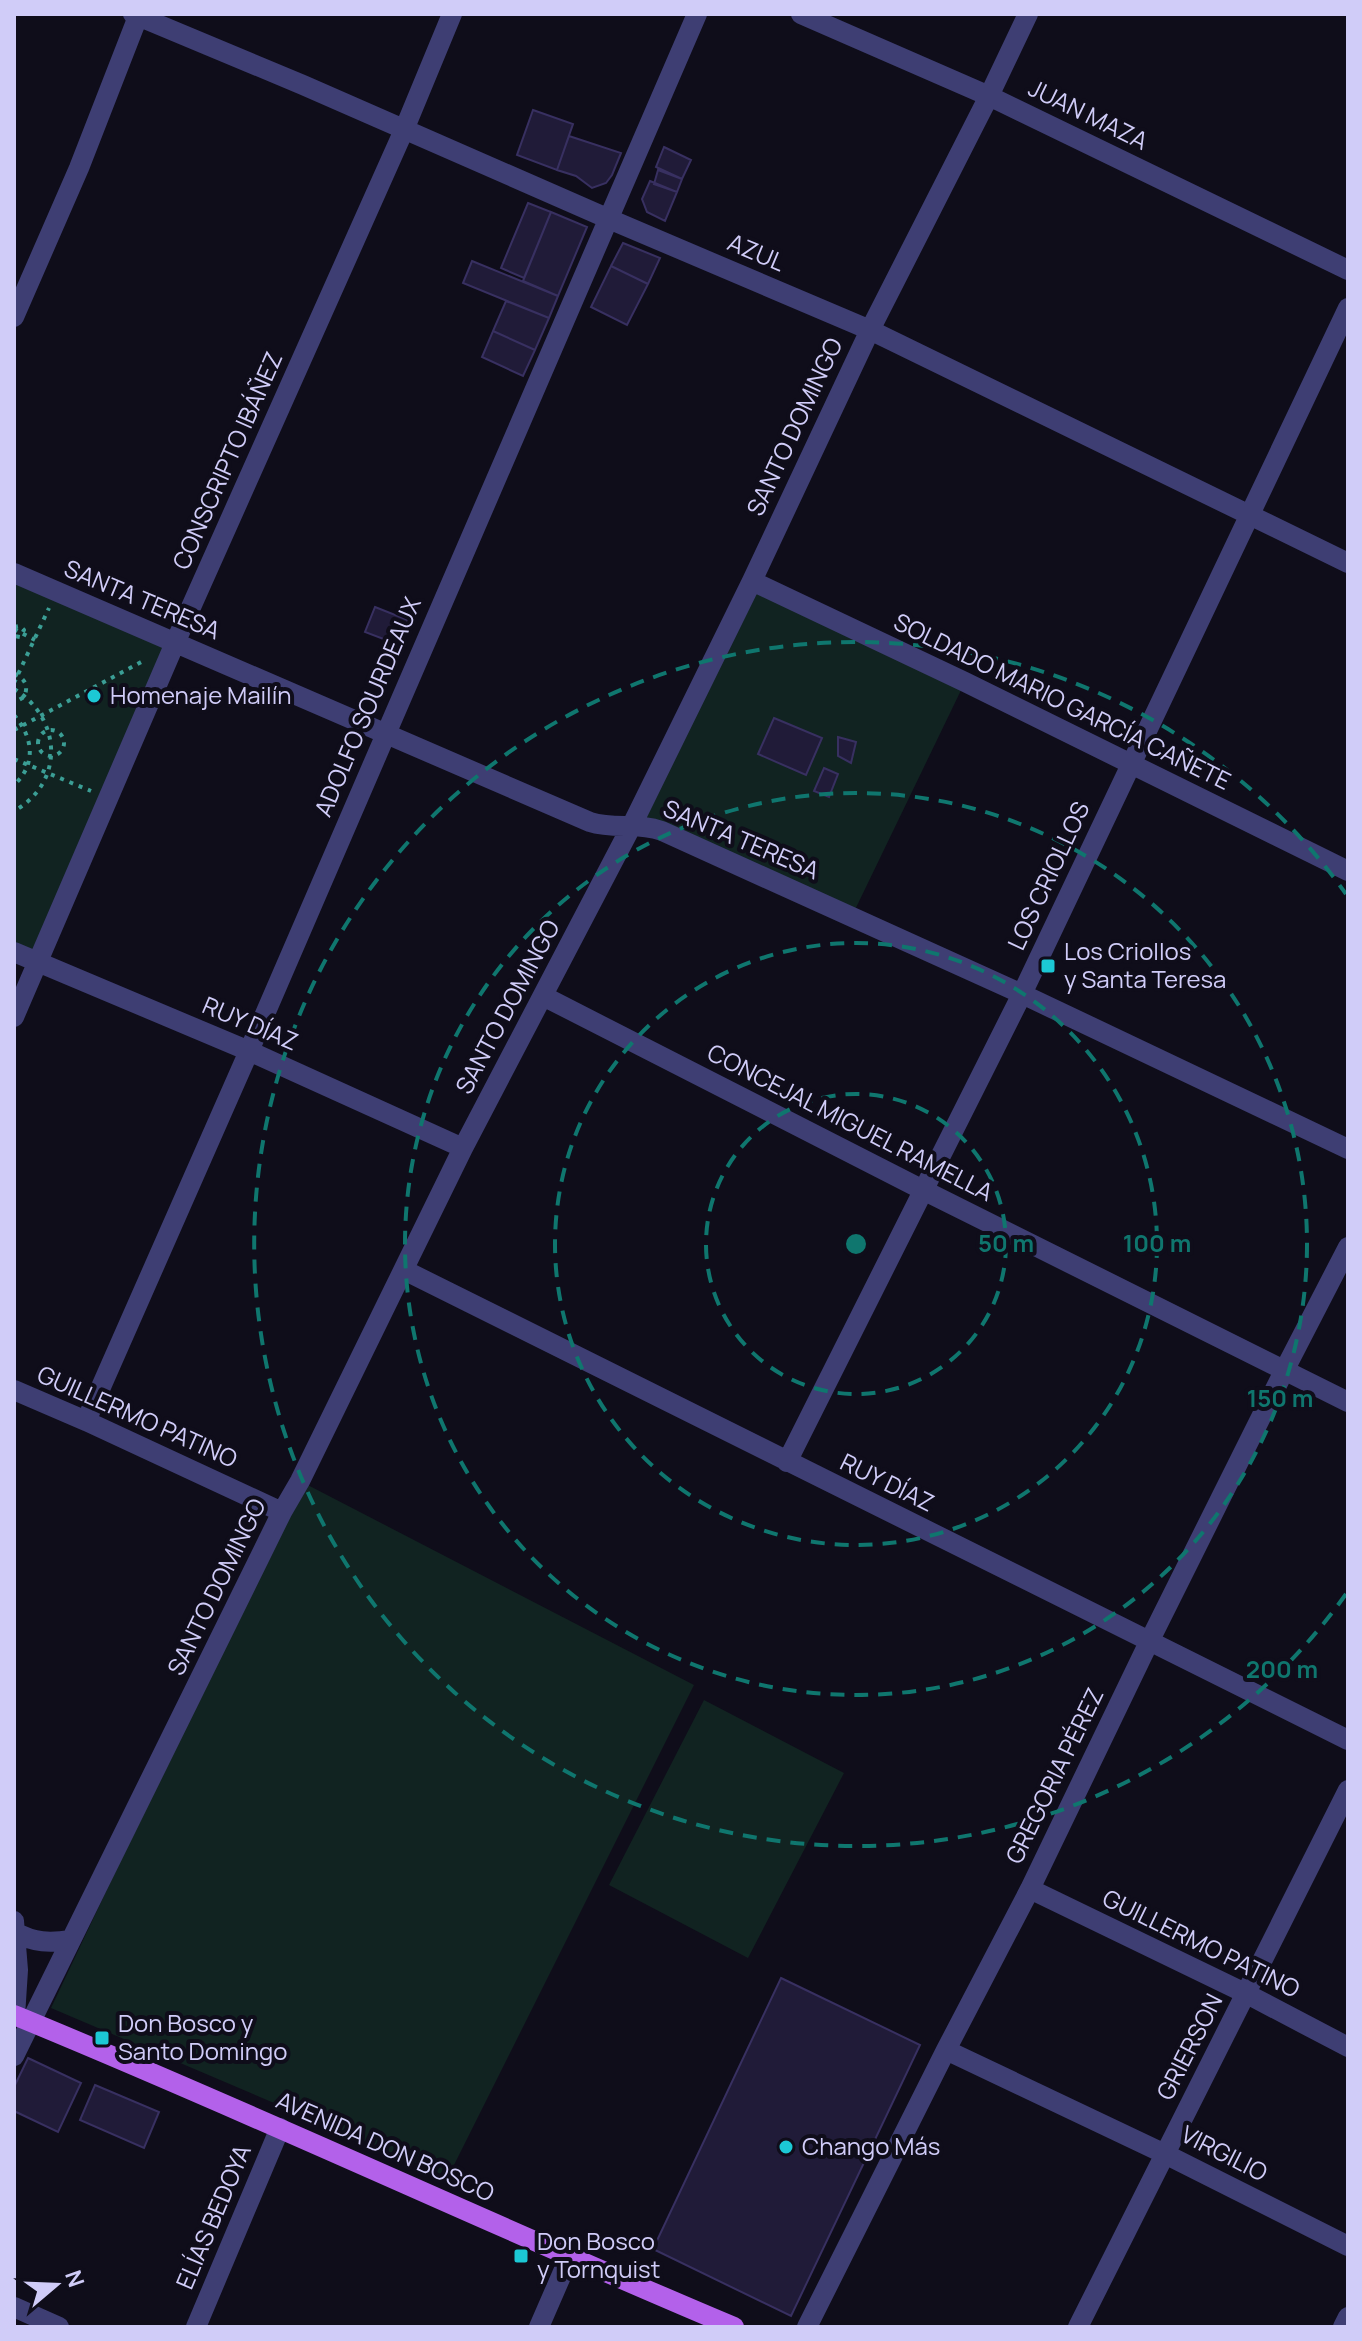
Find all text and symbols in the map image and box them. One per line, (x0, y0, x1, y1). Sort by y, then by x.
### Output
street label: JUAN MAZA (1023, 71, 1154, 157)
street label: AZUL (723, 225, 790, 278)
street label: SANTO DOMINGO (738, 332, 849, 521)
street label: CONSCRIPTO IBÁÑEZ (164, 346, 289, 574)
street label: SANTA TERESA (60, 551, 226, 646)
street label: ADOLFO SOURDEAUX (305, 591, 428, 821)
street label: SOLDADO MARIO GARCÍA CAÑETE (889, 604, 1237, 797)
place label: Homenaje Mailín (110, 678, 292, 711)
marker: Homenaje Mailín (85, 687, 103, 705)
street label: SANTA TERESA (659, 791, 825, 886)
street label: LOS CRIOLLOS (999, 796, 1096, 955)
street label: SANTO DOMINGO (447, 913, 567, 1099)
place label: Los Criollos y Santa Teresa (1064, 934, 1226, 995)
marker: Los Criollos y Santa Teresa (1039, 957, 1057, 975)
street label: RUY DÍAZ (198, 988, 303, 1058)
street label: CONCEJAL MIGUEL RAMELLA (702, 1035, 999, 1208)
text: 50 m (978, 1226, 1034, 1259)
text: 100 m (1123, 1226, 1191, 1259)
centre of rings (842, 1230, 870, 1258)
street label: GUILLERMO PATINO (32, 1357, 243, 1475)
text: 150 m (1247, 1381, 1313, 1414)
street label: RUY DÍAZ (835, 1445, 940, 1519)
street label: SANTO DOMINGO (159, 1492, 273, 1680)
text: 200 m (1246, 1652, 1318, 1685)
street label: GREGORIA PÉREZ (997, 1682, 1111, 1869)
street label: GUILLERMO PATINO (1097, 1881, 1306, 2005)
street label: GRIERSON (1148, 1988, 1229, 2105)
place label: Don Bosco y Santo Domingo (118, 2006, 287, 2067)
marker: Don Bosco y Santo Domingo (93, 2029, 111, 2047)
street label: AVENIDA DON BOSCO (271, 2083, 500, 2209)
street label: VIRGILIO (1176, 2117, 1274, 2188)
place label: Chango Más (802, 2129, 940, 2162)
marker: Chango Más (777, 2138, 795, 2156)
street label: ELÍAS BEDOYA (167, 2139, 258, 2294)
place label: Don Bosco y Tornquist (537, 2224, 660, 2285)
north arrow (16, 2245, 96, 2325)
marker: Don Bosco y Tornquist (512, 2247, 530, 2265)
text: N (58, 2266, 92, 2291)

